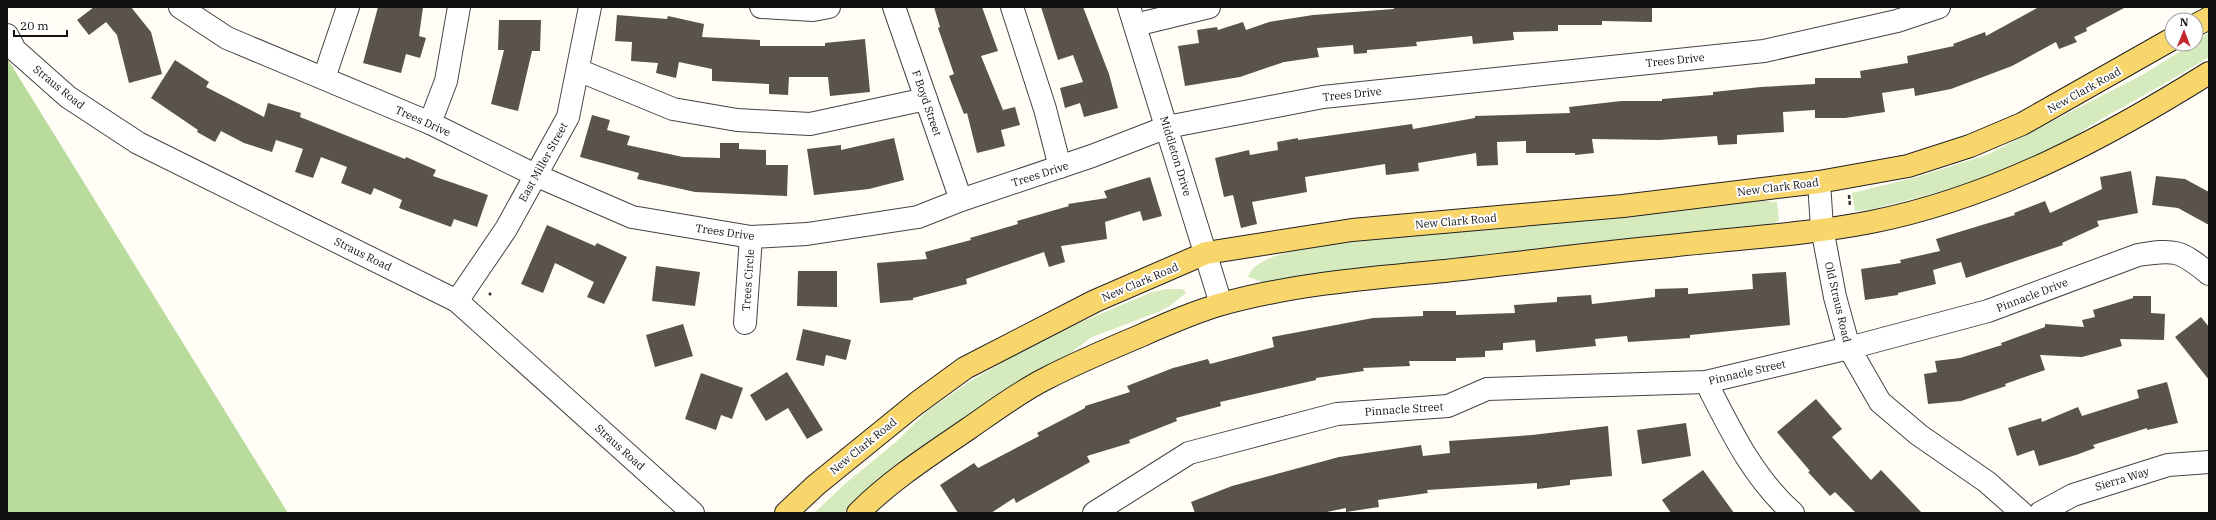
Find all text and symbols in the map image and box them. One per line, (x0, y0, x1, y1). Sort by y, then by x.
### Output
scale bar (14, 12, 67, 38)
north arrow (2164, 12, 2204, 52)
text: N (2180, 15, 2189, 29)
text: 20 m (20, 18, 49, 33)
street label: Trees Drive (1645, 50, 1705, 70)
street label: Straus Road (30, 62, 88, 112)
street label: New Clark Road (2045, 64, 2124, 116)
street label: F Boyd Street (909, 68, 945, 138)
street label: Trees Drive (1322, 84, 1382, 104)
street label: Trees Drive (393, 103, 453, 140)
street label: Middleton Drive (1157, 114, 1195, 198)
street label: East Miller Street (515, 120, 571, 204)
street label: Trees Drive (1010, 158, 1070, 190)
street label: New Clark Road (1736, 175, 1820, 199)
street label: New Clark Road (1415, 210, 1498, 232)
street label: Trees Drive (695, 221, 755, 243)
street label: Straus Road (332, 234, 394, 274)
street label: Trees Circle (739, 249, 757, 311)
street label: New Clark Road (1100, 259, 1181, 304)
street label: Old Straus Road (1822, 260, 1854, 344)
street label: Pinnacle Drive (1994, 275, 2070, 315)
street label: Pinnacle Street (1707, 356, 1787, 388)
street label: Pinnacle Street (1364, 399, 1444, 419)
street label: New Clark Road (827, 415, 900, 477)
street label: Straus Road (592, 421, 648, 473)
street label: Sierra Way (2093, 464, 2151, 494)

